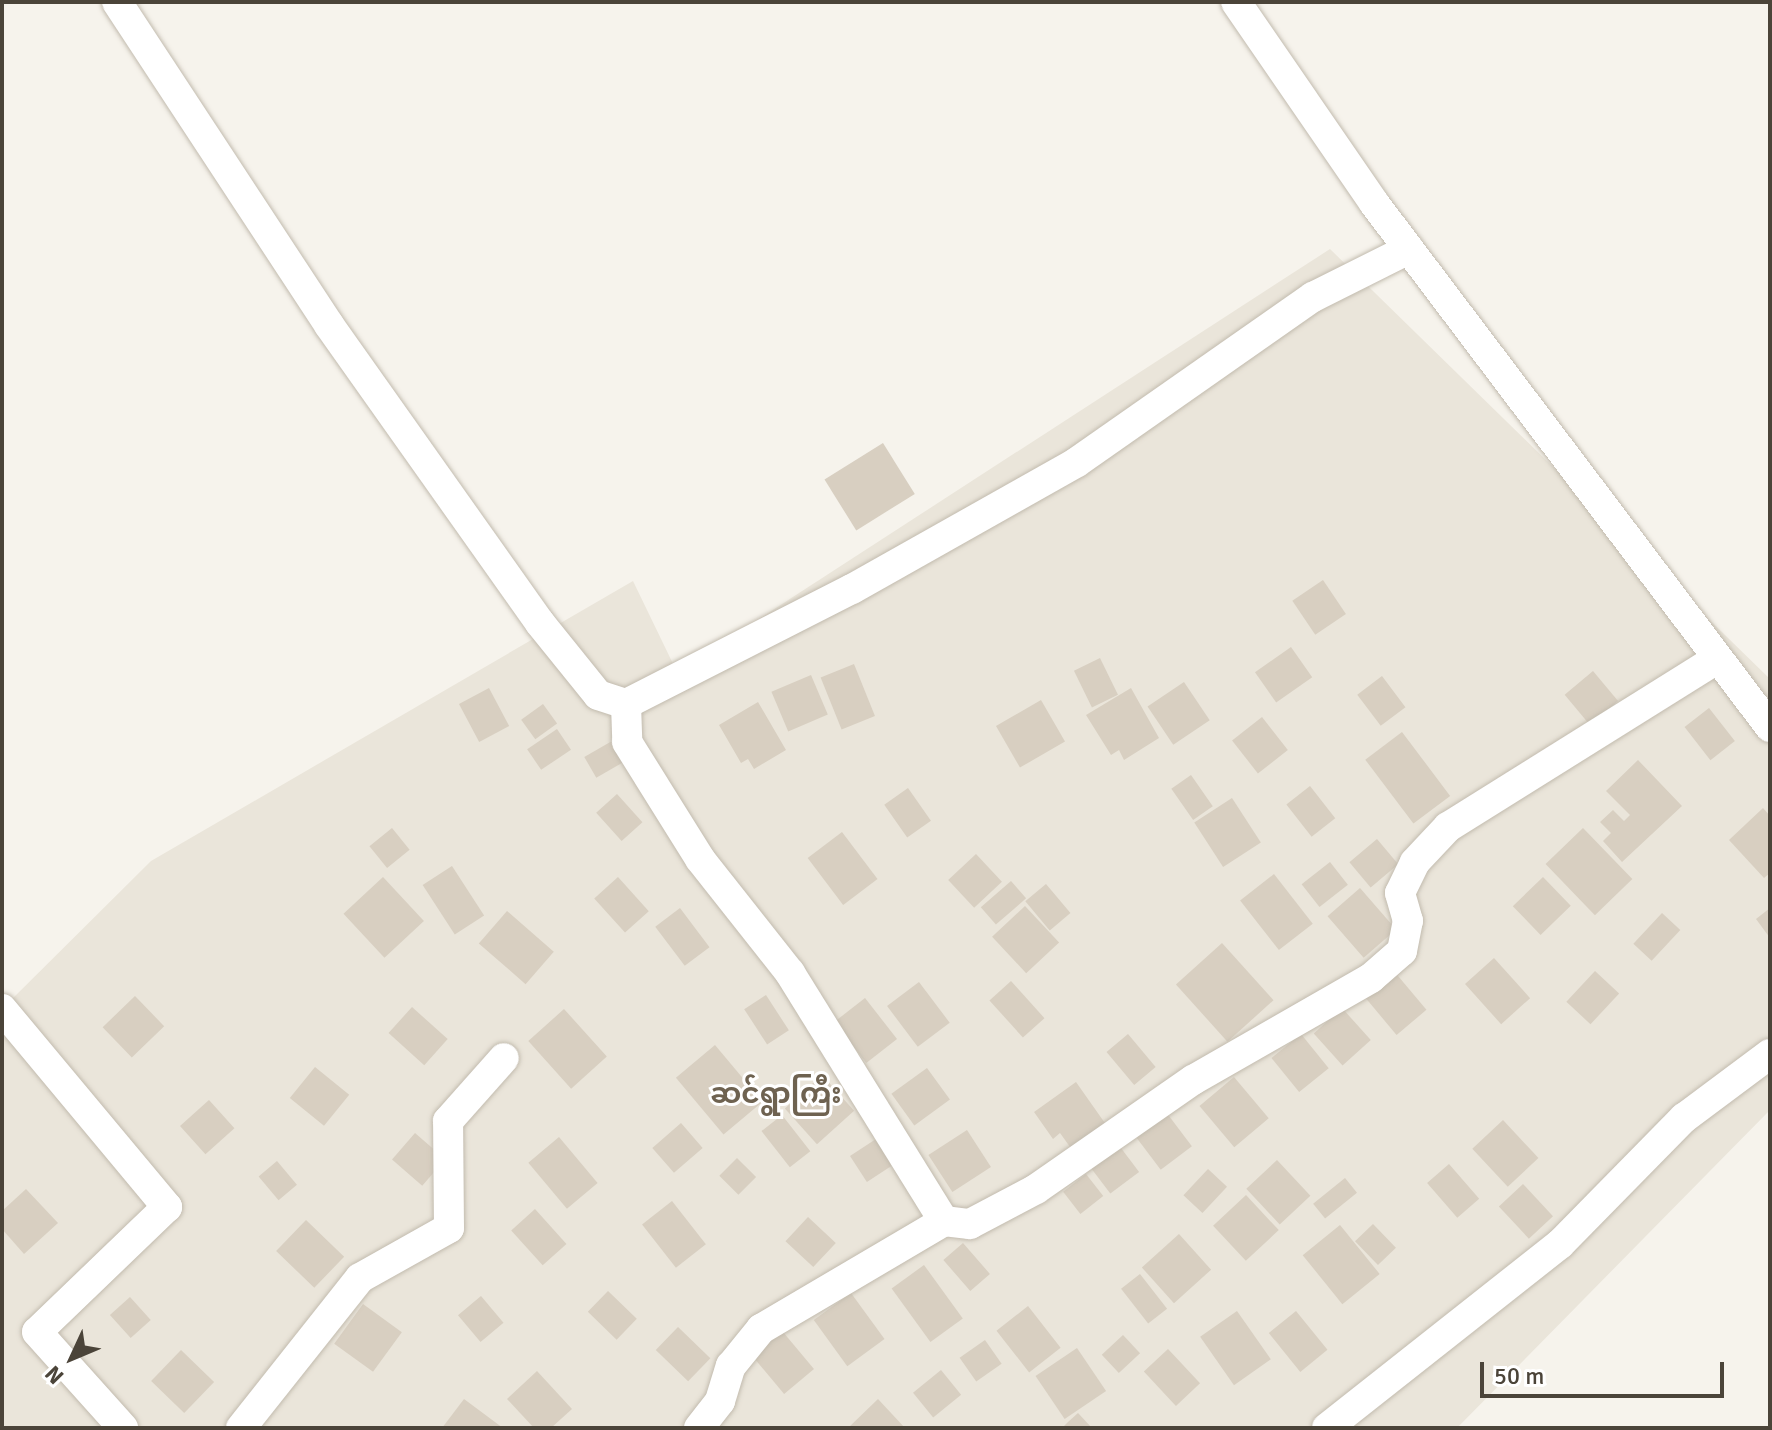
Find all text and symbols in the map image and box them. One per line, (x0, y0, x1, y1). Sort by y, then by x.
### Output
district label: ဆင်ရွာကြီး (710, 1077, 842, 1111)
north arrow (32, 1318, 112, 1398)
scale bar (1484, 1346, 1728, 1396)
text: N (39, 1360, 69, 1390)
text: 50 m (1494, 1361, 1544, 1391)

